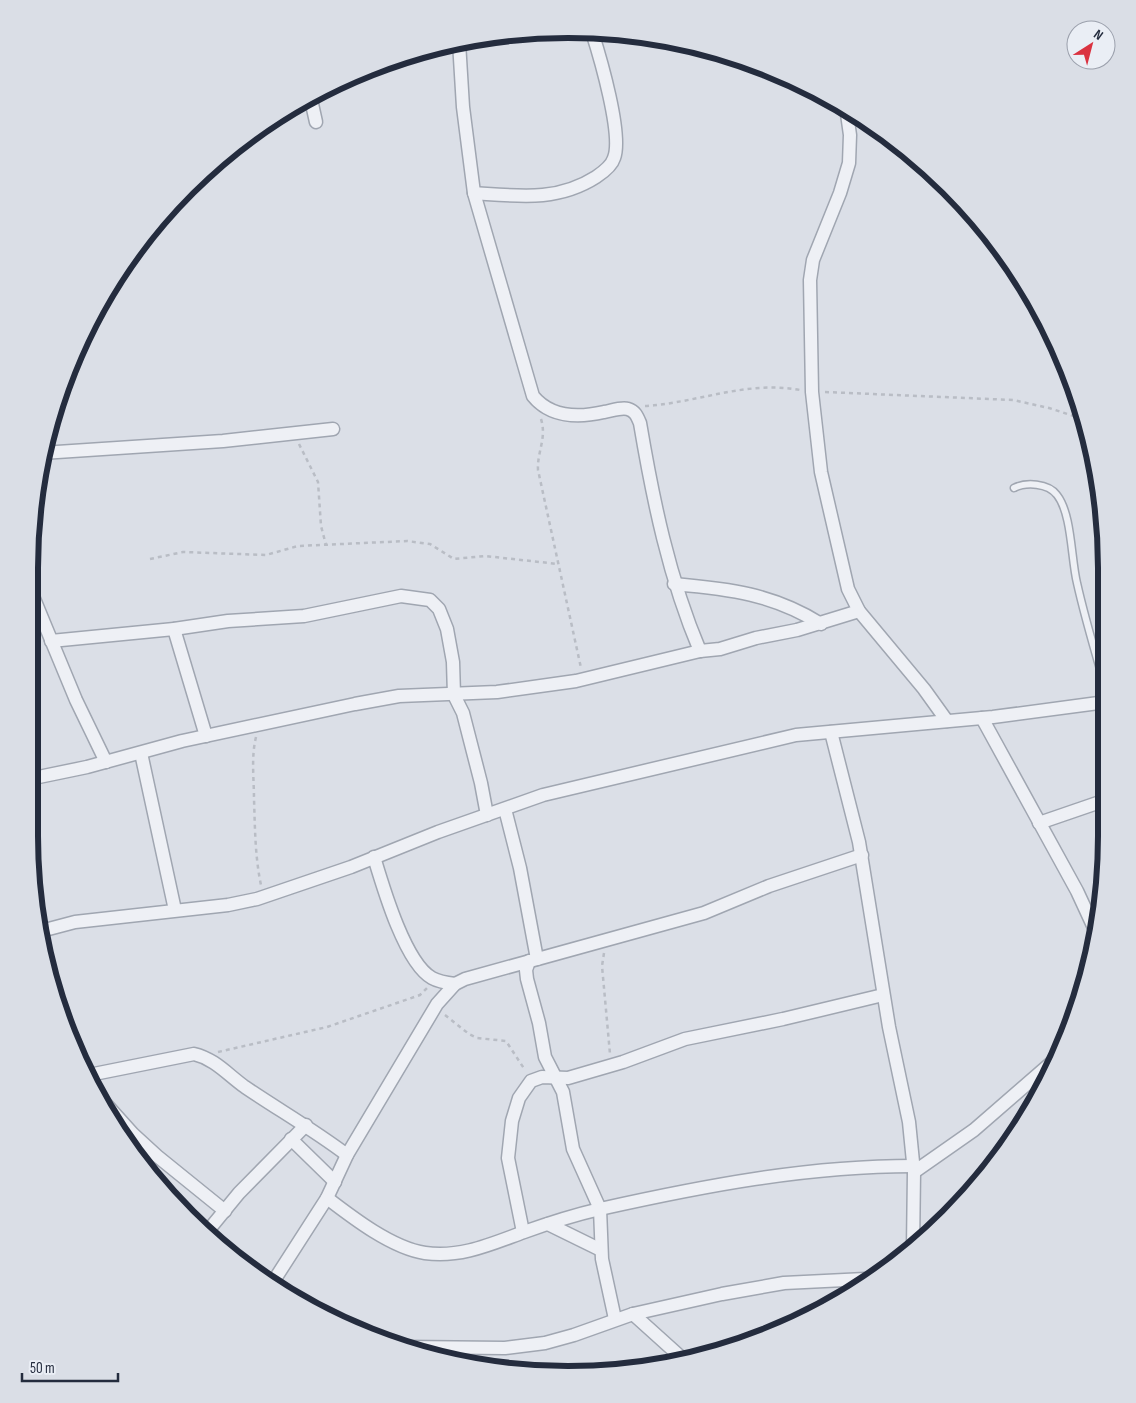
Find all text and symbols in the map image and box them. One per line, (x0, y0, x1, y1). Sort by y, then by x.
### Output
north arrow (1066, 20, 1116, 70)
text: N (1090, 26, 1106, 44)
scale bar (22, 1350, 119, 1382)
text: 50 m (30, 1359, 55, 1378)

